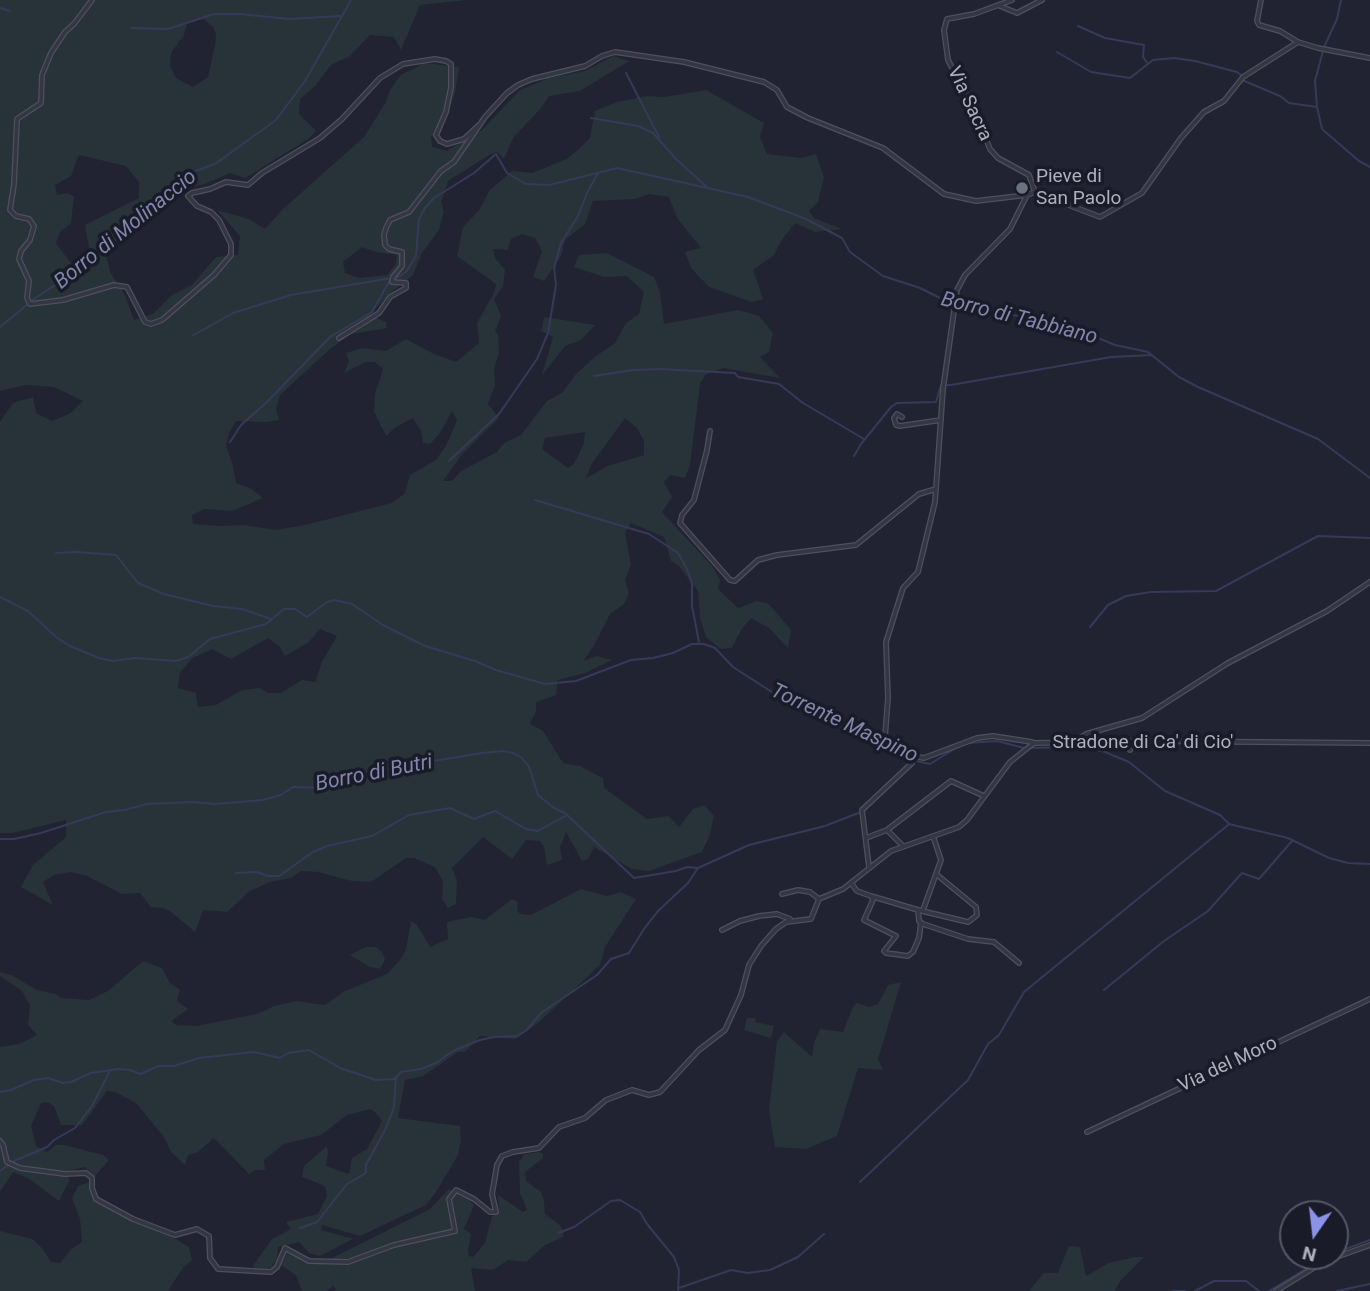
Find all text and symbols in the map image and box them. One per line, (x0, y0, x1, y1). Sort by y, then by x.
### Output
street label: Via Sacra (942, 63, 996, 145)
water label: Borro di Molinaccio (50, 165, 202, 295)
place label: Pieve di San Paolo (1036, 166, 1121, 210)
marker: Pieve di San Paolo (1014, 180, 1030, 196)
water label: Borro di Tabbiano (938, 287, 1100, 351)
water label: Torrente Maspino (766, 679, 922, 769)
street label: Stradone di Ca' di Cio' (1053, 732, 1233, 754)
water label: Borro di Butri (313, 750, 435, 798)
street label: Via del Moro (1175, 1032, 1281, 1098)
north arrow (1279, 1200, 1349, 1270)
text: N (1300, 1241, 1319, 1267)

